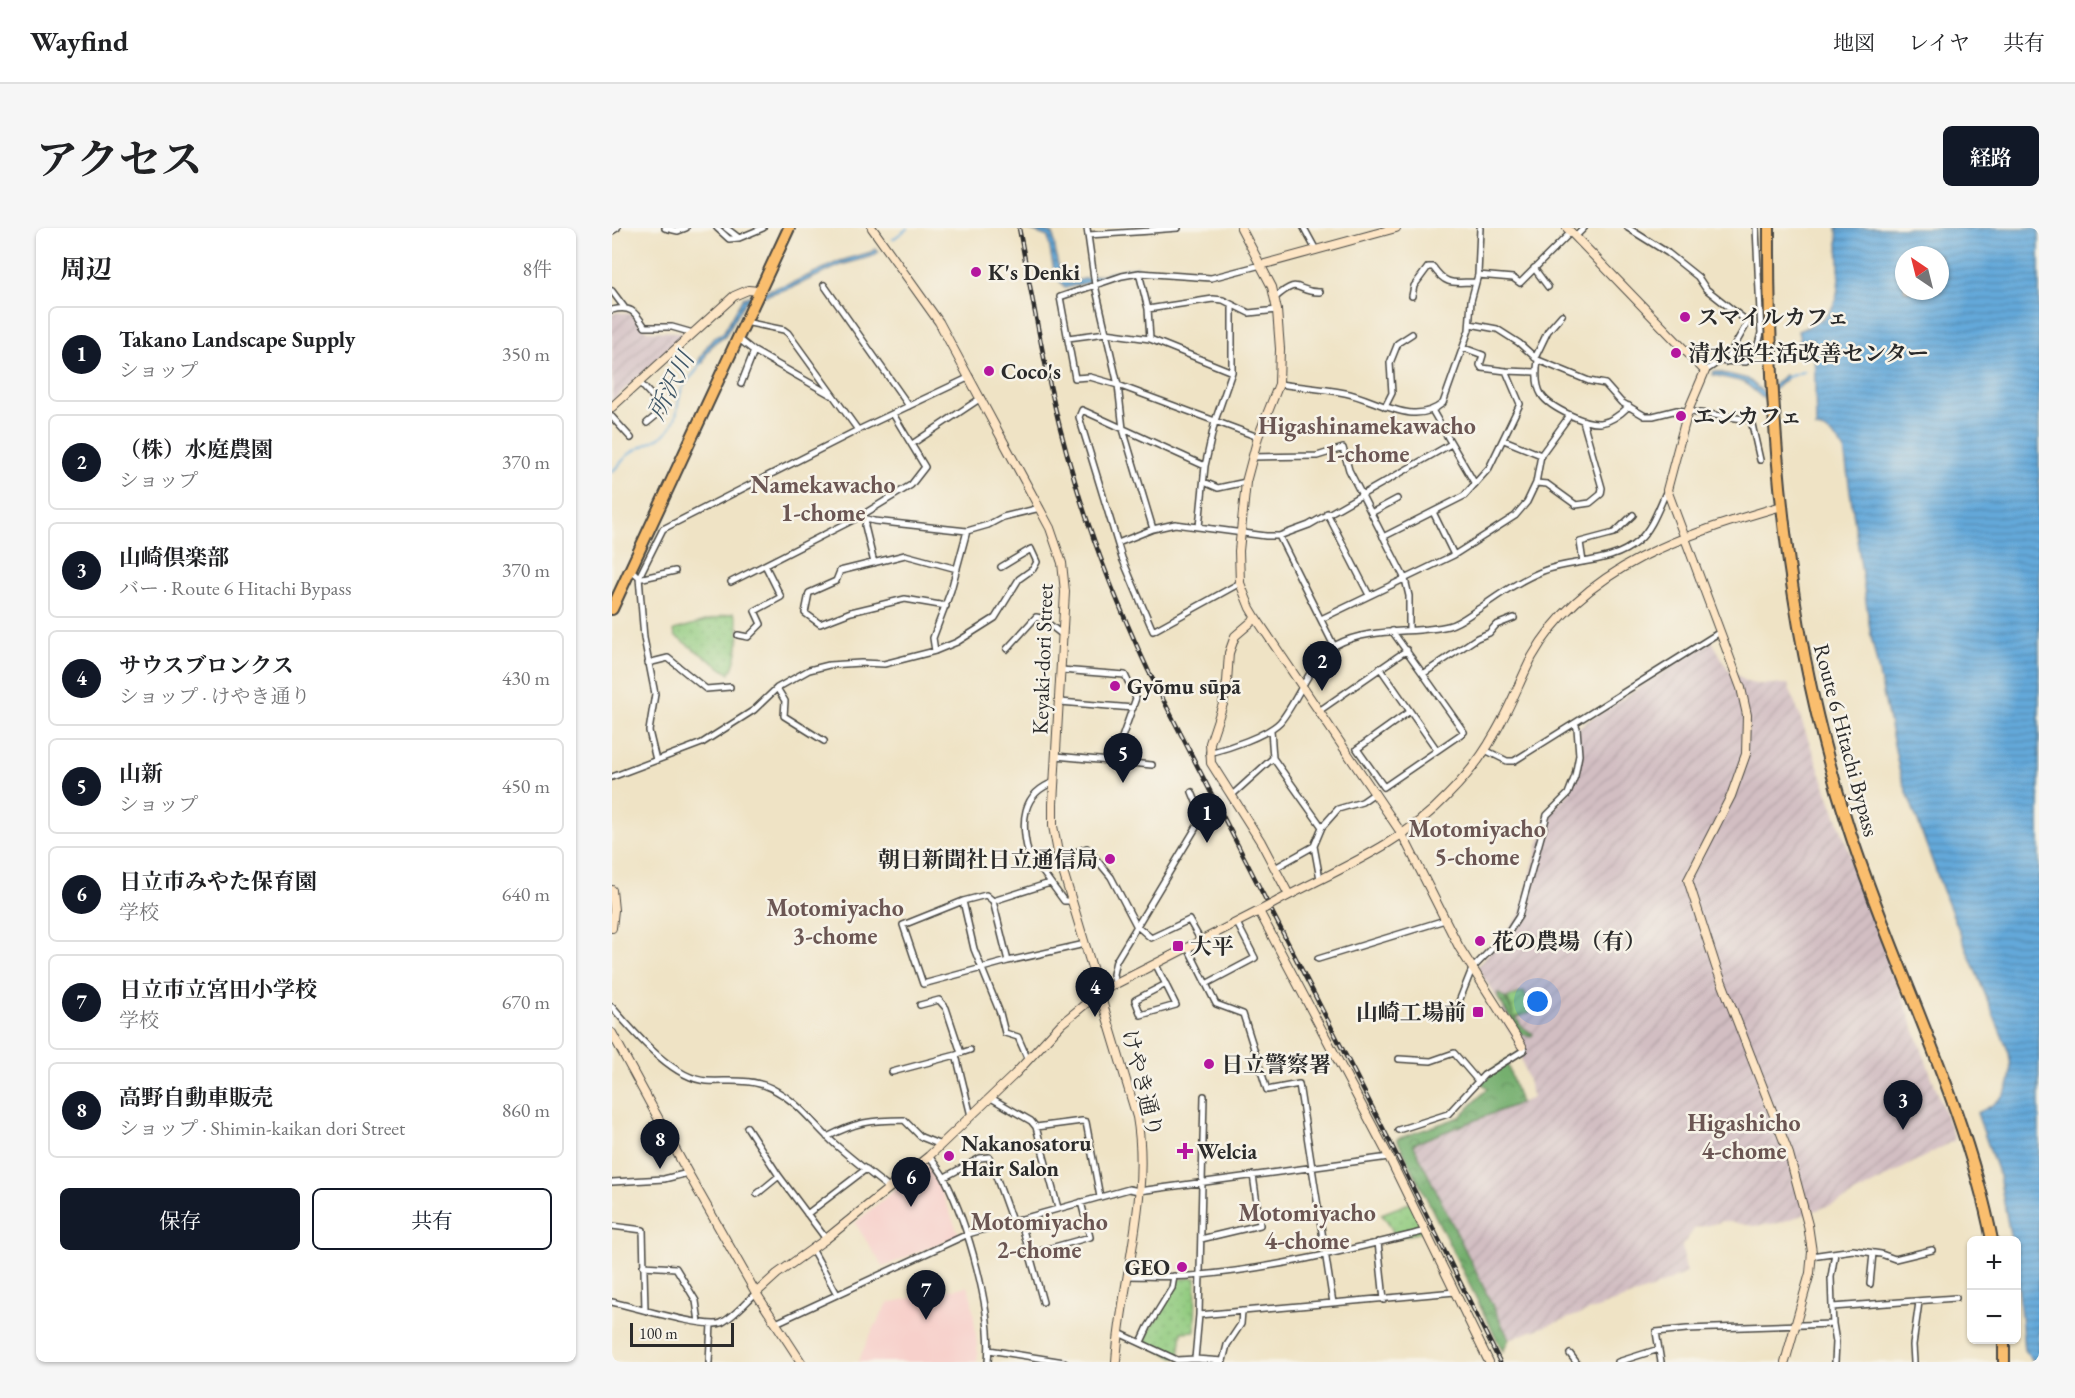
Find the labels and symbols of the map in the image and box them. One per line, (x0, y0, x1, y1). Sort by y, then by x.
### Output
north arrow (1895, 246, 1949, 300)
place label: K's Denki (988, 258, 1081, 287)
marker: K's Denki (969, 265, 983, 279)
place label: スマイルカフェ (1697, 303, 1849, 332)
marker: スマイルカフェ (1678, 310, 1692, 324)
place label: 清水浜生活改善センター (1688, 339, 1929, 368)
water label: 所沢川 (640, 344, 702, 425)
marker: 清水浜生活改善センター (1669, 346, 1683, 360)
place label: Coco's (1001, 357, 1061, 386)
marker: Coco's (982, 364, 996, 378)
place label: エンカフェ (1693, 402, 1802, 431)
marker: エンカフェ (1674, 409, 1688, 423)
district label: Higashinamekawacho 1-chome (1258, 410, 1476, 469)
district label: Namekawacho 1-chome (750, 469, 896, 528)
street label: Keyaki-dori Street (1025, 583, 1060, 735)
street label: Route 6 Hitachi Bypass (1807, 641, 1886, 840)
pin: 2 (1302, 642, 1342, 691)
place label: Gyōmu sūpā (1127, 672, 1241, 701)
marker: Gyōmu sūpā (1108, 679, 1122, 693)
pin: 5 (1104, 734, 1142, 783)
pin: 1 (1188, 794, 1226, 843)
district label: Motomiyacho 5-chome (1408, 813, 1546, 872)
place label: 朝日新聞社日立通信局 (878, 845, 1098, 874)
marker: 朝日新聞社日立通信局 (1103, 852, 1117, 866)
district label: Motomiyacho 3-chome (766, 892, 904, 951)
place label: 花の農場（有） (1492, 927, 1646, 956)
place label: 大平 (1190, 932, 1234, 961)
marker: 花の農場（有） (1473, 934, 1487, 948)
marker: 大平 (1171, 939, 1185, 953)
pin: 4 (1076, 968, 1114, 1017)
your location (1523, 987, 1552, 1016)
place label: 山崎工場前 (1356, 998, 1466, 1027)
marker: 山崎工場前 (1471, 1005, 1485, 1019)
street label: けやき通り (1115, 1026, 1170, 1140)
place label: 日立警察署 (1221, 1050, 1331, 1079)
marker: 日立警察署 (1202, 1057, 1216, 1071)
pin: 3 (1884, 1080, 1922, 1130)
district label: Higashicho 4-chome (1687, 1107, 1801, 1166)
pin: 8 (640, 1120, 680, 1169)
place label: Nakanosatoru Hair Salon (961, 1129, 1091, 1183)
place label: Welcia (1197, 1137, 1257, 1166)
marker: Welcia (1178, 1144, 1192, 1158)
marker: Nakanosatoru Hair Salon (942, 1149, 956, 1163)
pin: 6 (892, 1158, 930, 1207)
district label: Motomiyacho 4-chome (1238, 1197, 1376, 1256)
district label: Motomiyacho 2-chome (970, 1206, 1108, 1265)
place label: GEO (1125, 1253, 1170, 1282)
marker: GEO (1175, 1260, 1189, 1274)
pin: 7 (906, 1270, 946, 1320)
scale bar (630, 1320, 734, 1348)

